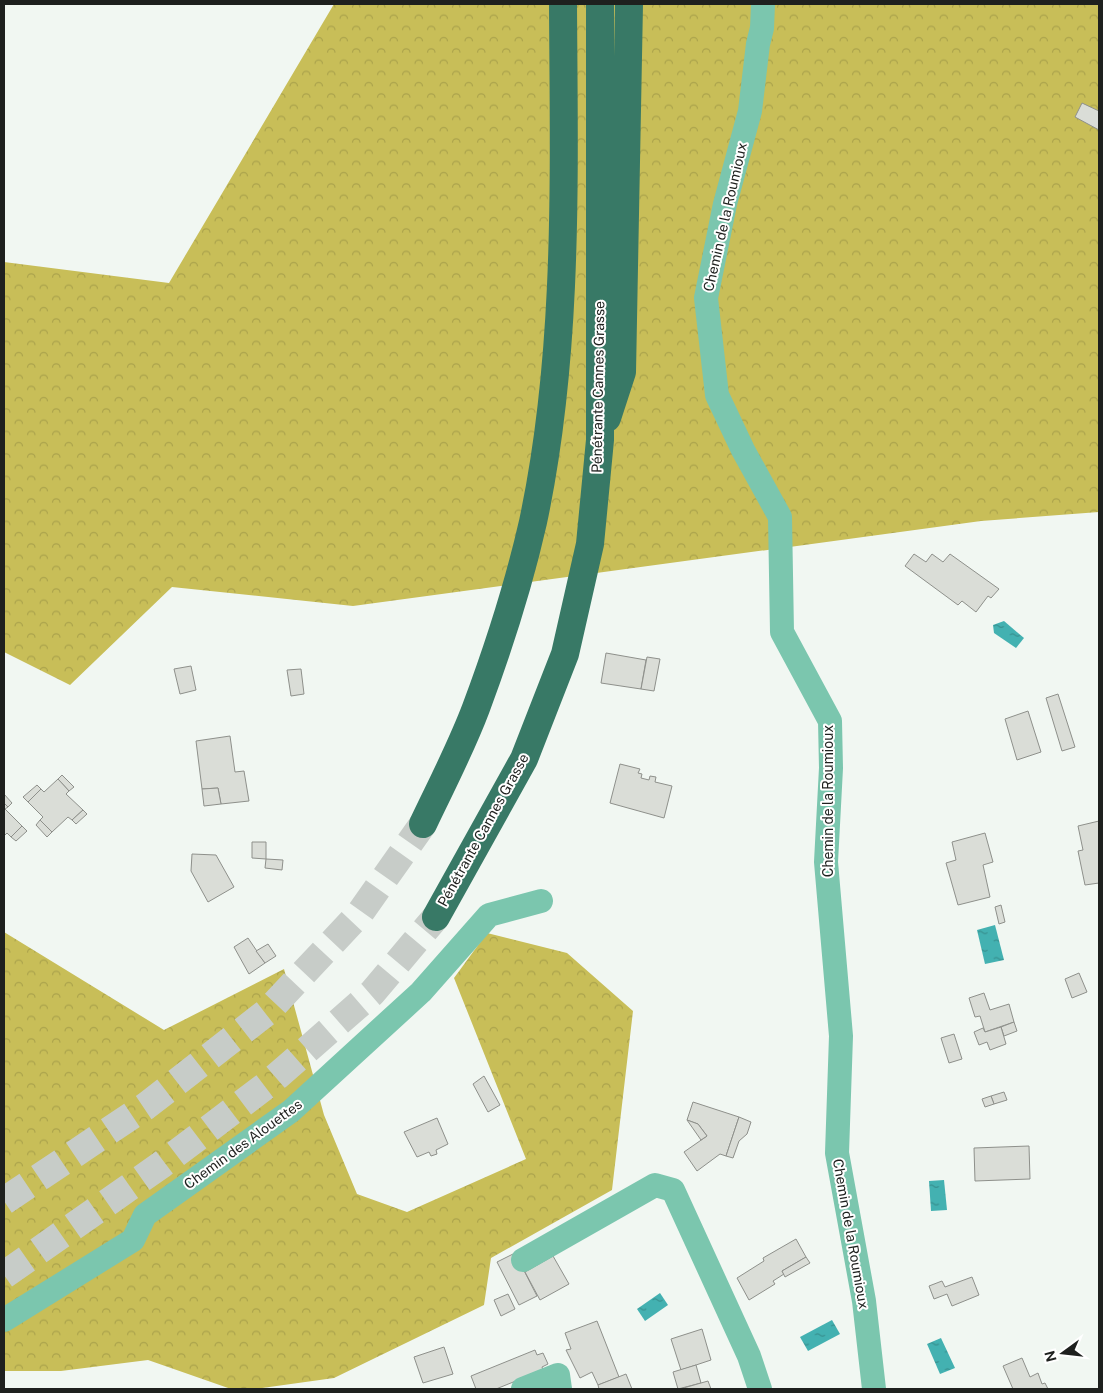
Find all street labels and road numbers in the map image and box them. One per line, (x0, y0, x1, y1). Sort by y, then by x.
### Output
street label: Chemin de la Roumioux (700, 141, 750, 293)
street label: Pénétrante Cannes Grasse (588, 301, 608, 473)
street label: Chemin de la Roumioux (820, 725, 836, 877)
street label: Pénétrante Cannes Grasse (434, 751, 532, 909)
street label: Chemin des Alouettes (181, 1096, 305, 1192)
street label: Chemin de la Roumioux (830, 1158, 872, 1311)

